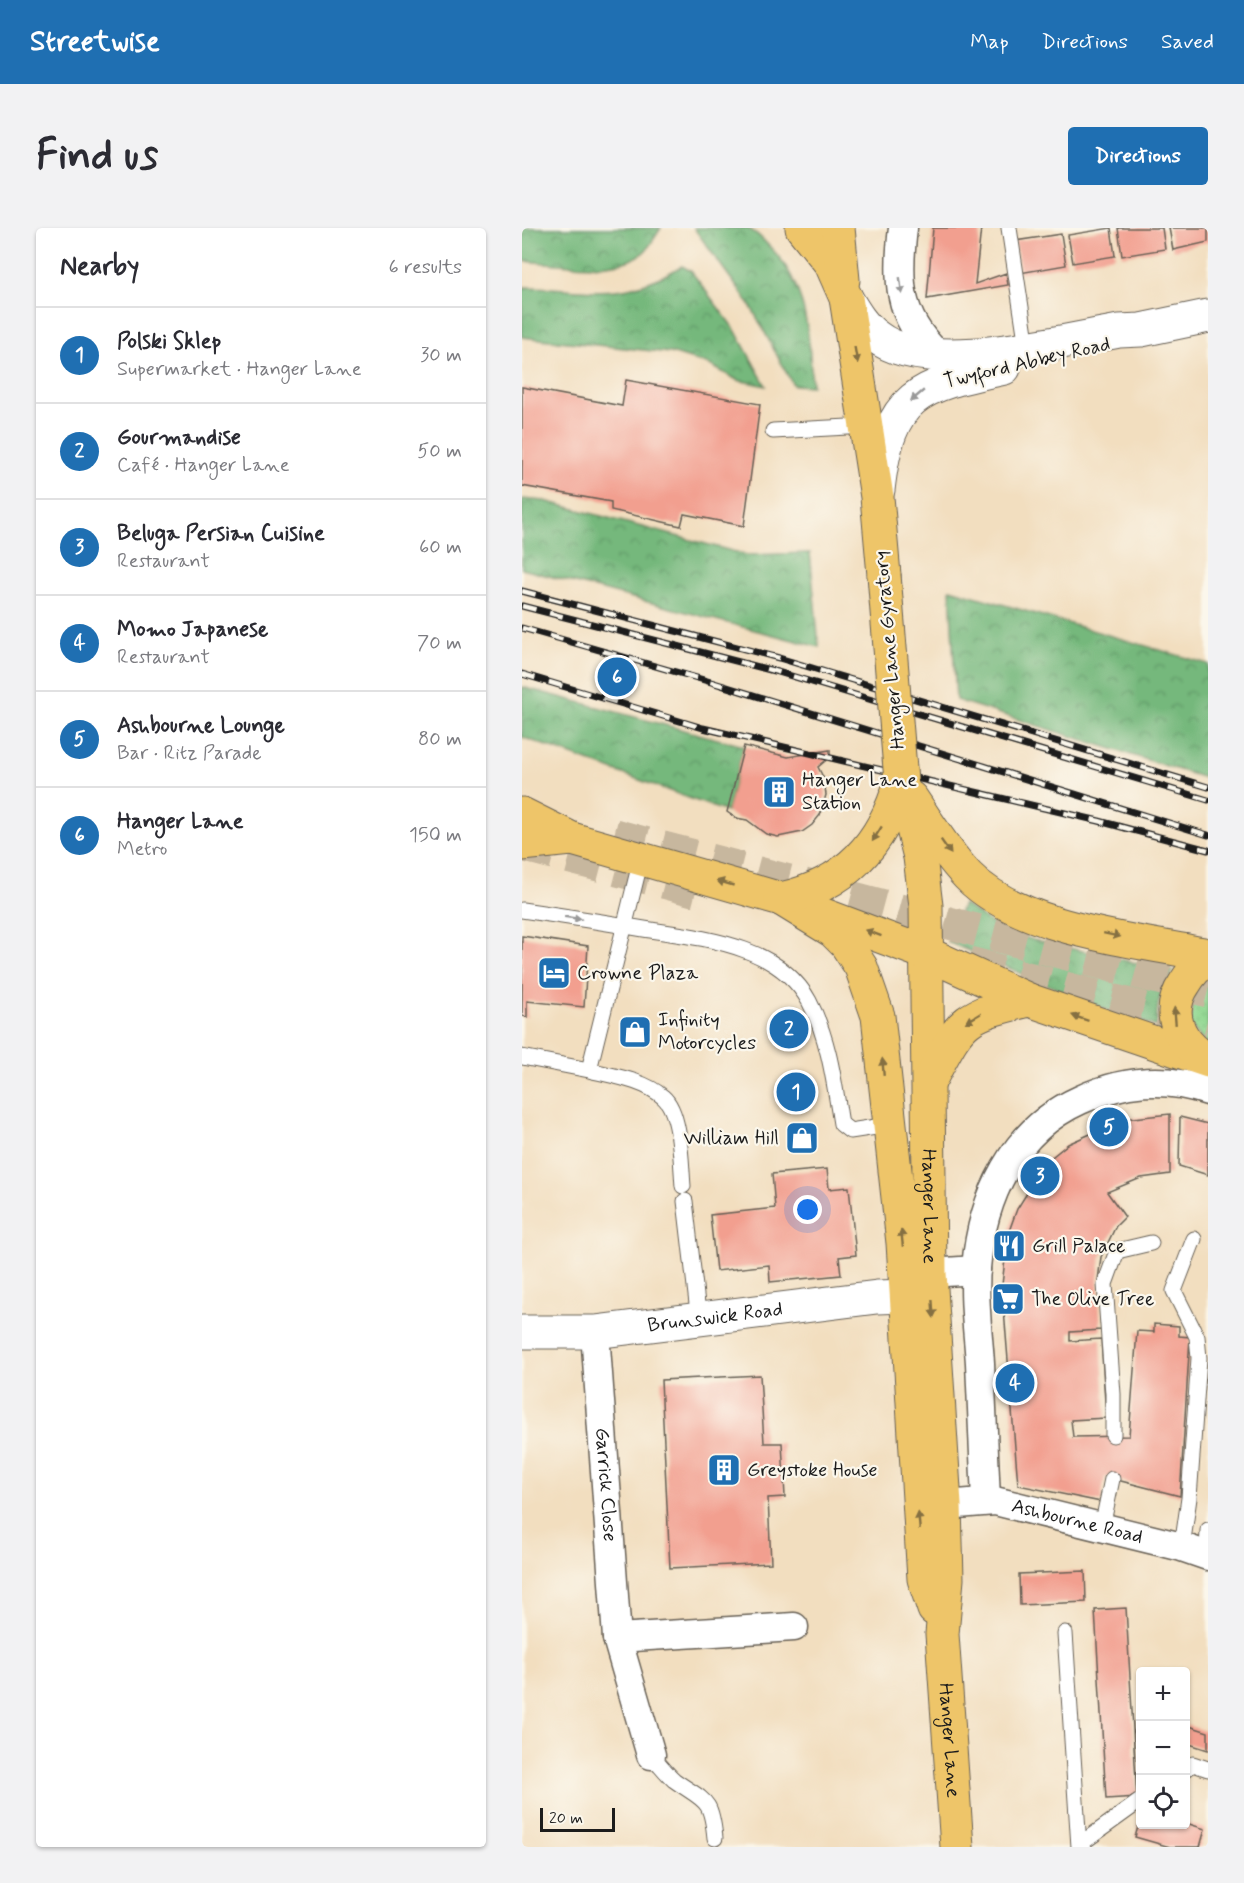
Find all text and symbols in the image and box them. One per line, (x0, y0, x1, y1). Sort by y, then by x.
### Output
text: Streetwise (30, 24, 160, 61)
text: Map (970, 28, 1009, 56)
text: Directions (1042, 28, 1128, 56)
text: Saved (1161, 28, 1214, 56)
button: Directions (1068, 127, 1208, 185)
text: Find us (36, 129, 158, 184)
text: Nearby (60, 250, 139, 284)
text: 6 results (389, 254, 462, 281)
one-way arrow (896, 277, 905, 296)
text: Polski Sklep (117, 328, 221, 356)
street label: Twyford Abbey Road (941, 331, 1113, 397)
text: 1 (75, 342, 84, 369)
text: 30 m (420, 342, 462, 369)
one-way arrow (852, 346, 861, 365)
text: Supermarket · Hanger Lane (117, 356, 362, 383)
one-way arrow (909, 389, 925, 402)
text: Gourmandise (117, 424, 241, 452)
text: 2 (75, 438, 84, 465)
text: 50 m (417, 438, 462, 465)
text: Café · Hanger Lane (117, 452, 290, 479)
text: Beluga Persian Cuisine (117, 520, 325, 548)
text: 3 (75, 534, 84, 561)
text: 60 m (419, 534, 462, 561)
text: Restaurant (117, 548, 210, 575)
street label: Hanger Lane Gyratory (868, 550, 913, 750)
text: Momo Japanese (117, 616, 268, 644)
text: 4 (74, 630, 85, 657)
text: 70 m (417, 630, 462, 657)
text: Restaurant (117, 644, 210, 671)
pin: 6 (598, 654, 637, 700)
text: Ashbourne Lounge (117, 712, 285, 740)
text: 5 (74, 726, 86, 753)
text: 80 m (418, 726, 462, 753)
text: Bar · Ritz Parade (117, 740, 262, 767)
place label: Hanger Lane Station (802, 767, 917, 817)
building icon: Hanger Lane Station (761, 774, 797, 810)
text: Hanger Lane (117, 808, 243, 836)
text: 6 (74, 822, 85, 849)
text: 150 m (409, 822, 462, 849)
one-way arrow (871, 826, 882, 842)
text: Metro (117, 836, 167, 863)
one-way arrow (940, 838, 952, 854)
one-way arrow (716, 878, 734, 887)
one-way arrow (563, 913, 582, 922)
one-way arrow (864, 928, 882, 937)
one-way arrow (1103, 931, 1122, 940)
hotel icon: Crowne Plaza (536, 955, 572, 991)
place label: Crowne Plaza (577, 960, 699, 987)
pin: 2 (770, 1006, 808, 1052)
one-way arrow (1170, 1006, 1180, 1025)
place label: Infinity Motorcycles (658, 1007, 756, 1057)
one-way arrow (965, 1012, 981, 1023)
one-way arrow (1071, 1013, 1089, 1022)
shop icon: Infinity Motorcycles (617, 1014, 653, 1050)
one-way arrow (878, 1057, 888, 1076)
pin: 1 (776, 1070, 816, 1114)
pin: 5 (1090, 1104, 1128, 1150)
shop icon: William Hill (784, 1120, 820, 1156)
place label: William Hill (684, 1125, 779, 1152)
street label: Hanger Lane (915, 1149, 943, 1264)
pin: 3 (1020, 1154, 1060, 1198)
your location (793, 1195, 822, 1224)
one-way arrow (897, 1228, 907, 1247)
restaurant icon: Grill Palace (991, 1228, 1027, 1264)
place label: Grill Palace (1032, 1233, 1125, 1260)
supermarket icon: The Olive Tree (990, 1281, 1026, 1317)
place label: The Olive Tree (1031, 1286, 1154, 1313)
street label: Brunswick Road (646, 1295, 784, 1339)
one-way arrow (928, 1300, 937, 1319)
pin: 4 (996, 1360, 1034, 1406)
street label: Garrick Close (588, 1427, 624, 1543)
building icon: Greystoke House (706, 1452, 742, 1488)
place label: Greystoke House (747, 1457, 878, 1484)
street label: Ashbourne Road (1009, 1492, 1146, 1550)
one-way arrow (914, 1512, 924, 1531)
map controls (1136, 1667, 1190, 1829)
button: + (1136, 1667, 1190, 1721)
street label: Hanger Lane (932, 1682, 967, 1799)
button: − (1136, 1721, 1190, 1775)
button: locate (1136, 1775, 1190, 1829)
scale bar (540, 1805, 615, 1832)
text: 20 m (549, 1808, 583, 1829)

